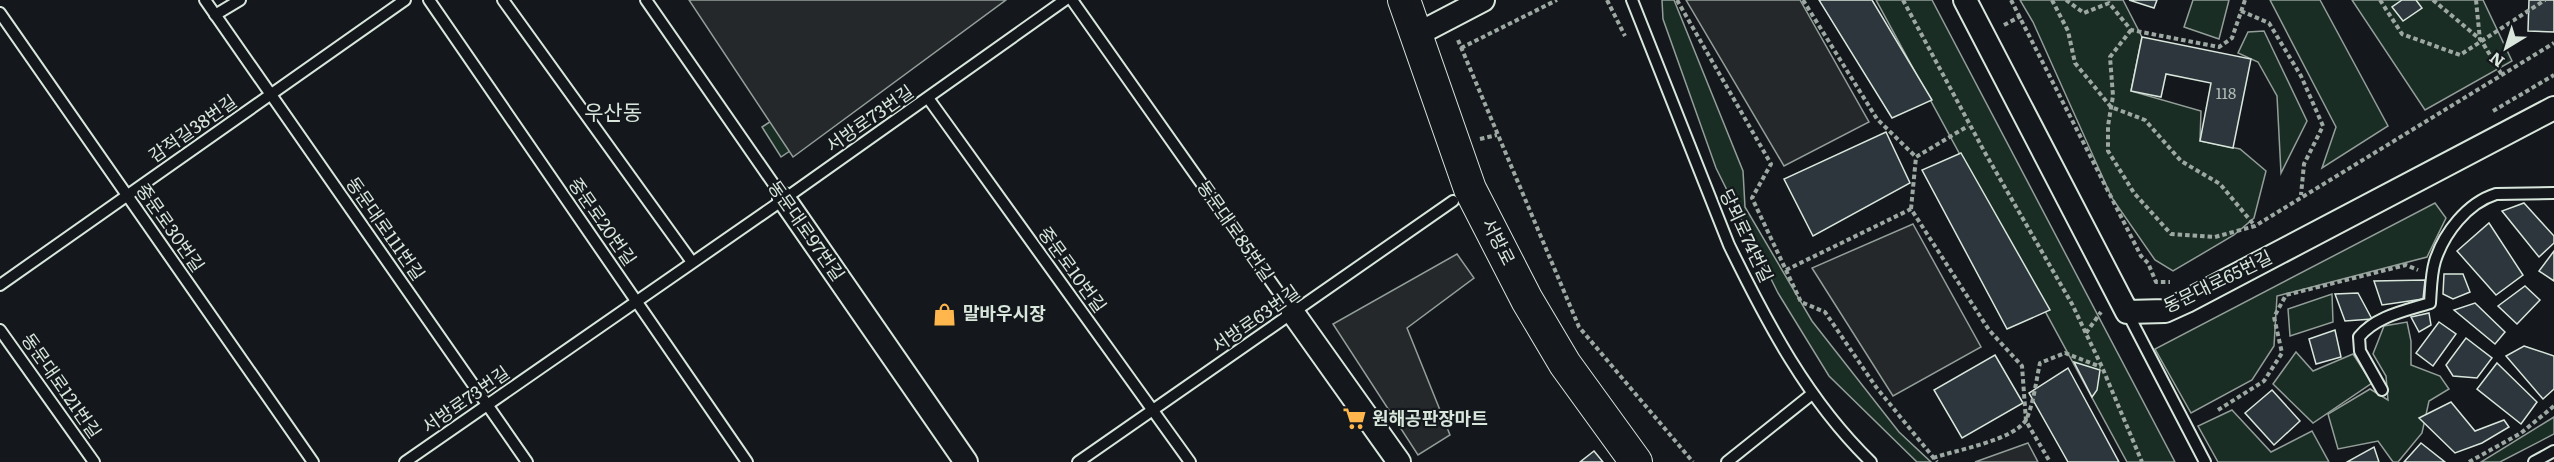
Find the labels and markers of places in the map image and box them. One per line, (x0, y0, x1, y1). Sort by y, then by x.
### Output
place label: 말바우시장 (963, 299, 1046, 326)
shop icon: 말바우시장 (932, 301, 958, 327)
place label: 원해공판장마트 (1372, 404, 1488, 431)
supermarket icon: 원해공판장마트 (1341, 406, 1367, 432)

